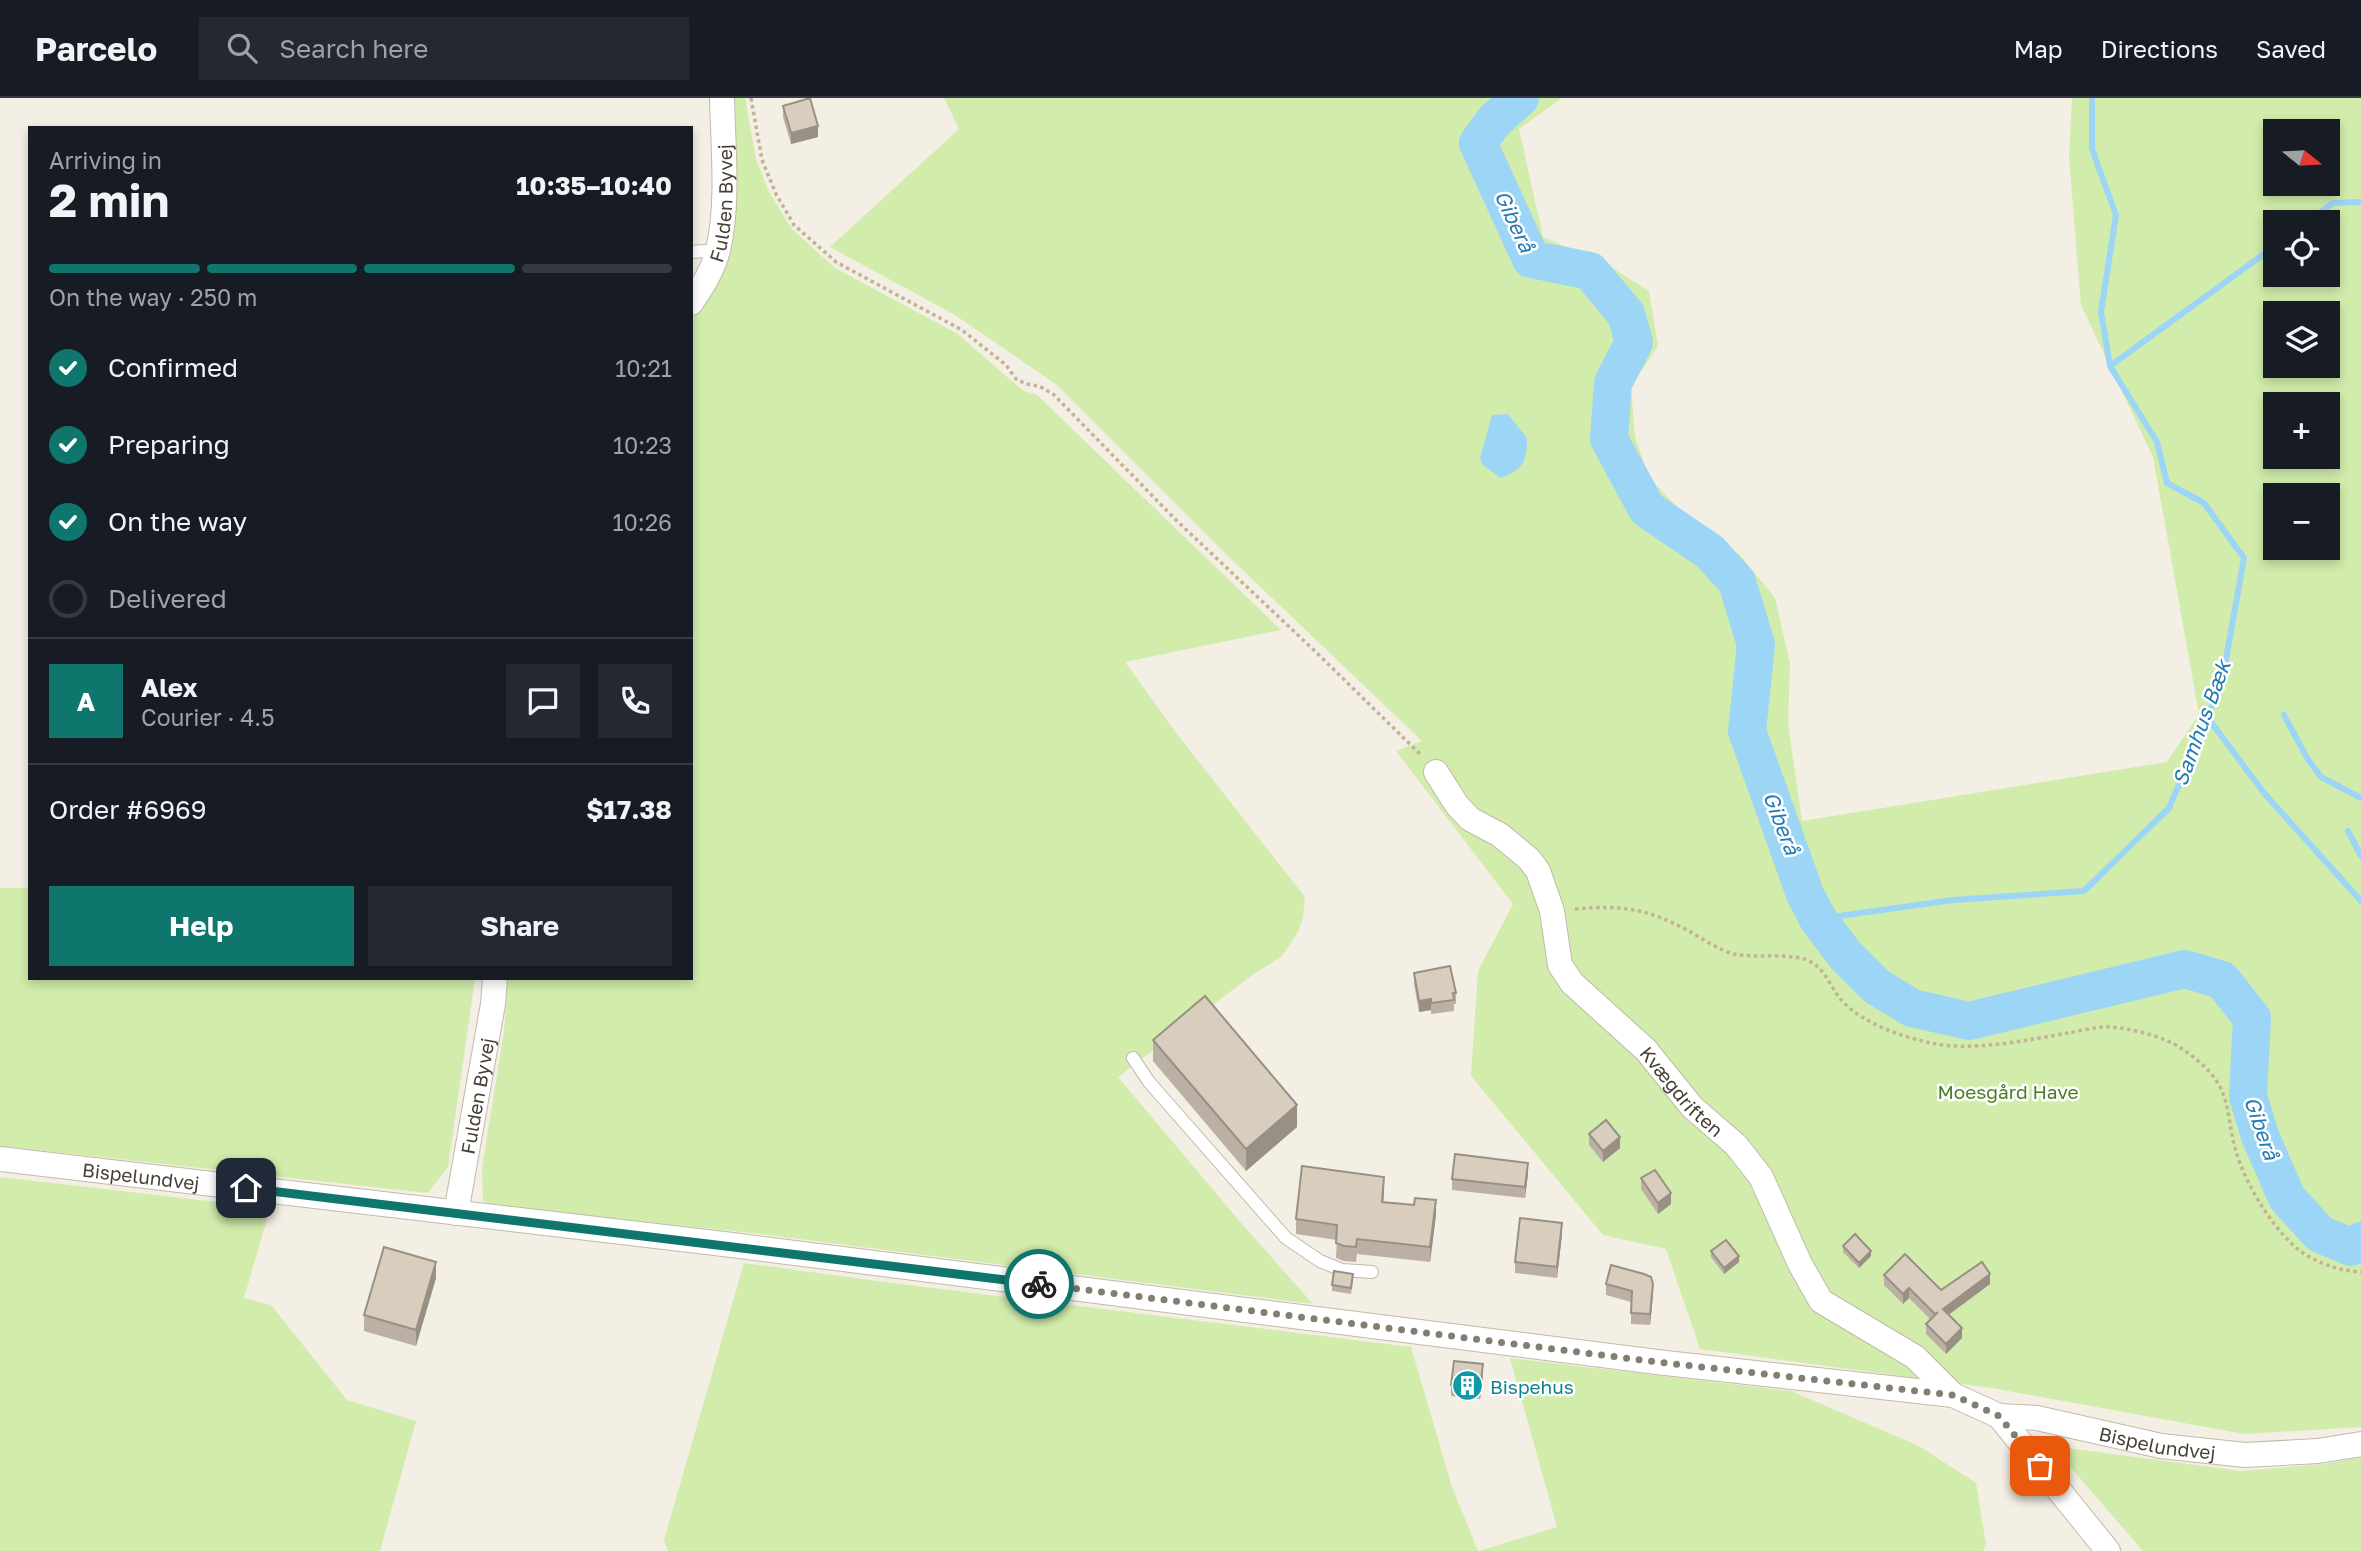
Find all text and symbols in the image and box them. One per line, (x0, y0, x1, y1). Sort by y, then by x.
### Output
search box (199, 17, 689, 80)
text: Parcelo (35, 29, 157, 68)
icon: search (223, 29, 261, 67)
text: Search here (279, 33, 428, 64)
text: Map (2014, 34, 2063, 63)
text: Directions (2101, 34, 2218, 63)
text: Saved (2256, 34, 2326, 63)
north arrow (2263, 119, 2340, 196)
map controls (2263, 119, 2340, 560)
street label: Fulden Byvej (704, 144, 736, 265)
text: Arriving in (49, 146, 162, 174)
text: 10:35–10:40 (516, 170, 672, 201)
text: 2 min (49, 172, 169, 227)
water label: Giberå (1489, 186, 1541, 257)
button: locate (2263, 210, 2340, 287)
text: On the way · 250 m (49, 283, 257, 311)
button: layers (2263, 301, 2340, 378)
icon: check (49, 349, 87, 387)
text: Confirmed (108, 352, 238, 383)
text: 10:21 (615, 354, 672, 382)
button: + (2263, 392, 2340, 469)
icon: check (49, 426, 87, 464)
text: Preparing (108, 429, 230, 460)
text: 10:23 (613, 431, 672, 459)
button: − (2263, 483, 2340, 560)
icon: check (49, 503, 87, 541)
text: On the way (108, 506, 247, 537)
text: 10:26 (612, 508, 672, 536)
text: Delivered (108, 583, 227, 614)
water label: Samhus Bæk (2166, 655, 2236, 789)
button: chat (506, 664, 580, 738)
button: phone (598, 664, 672, 738)
text: Alex (141, 672, 198, 703)
text: A (77, 686, 95, 717)
text: Courier · 4.5 (141, 703, 274, 731)
water label: Giberå (1758, 788, 1806, 859)
text: Order #6969 (49, 794, 206, 825)
text: $17.38 (586, 794, 672, 825)
button: Help (49, 886, 354, 966)
button: Share (368, 886, 672, 966)
street label: Fulden Byvej (455, 1036, 498, 1156)
street label: Kvægdriften (1636, 1041, 1728, 1141)
park label: Moesgård Have (1938, 1080, 2078, 1103)
water label: Giberå (2239, 1093, 2285, 1164)
street label: Bispelundvej (81, 1157, 201, 1194)
pin (216, 1158, 276, 1218)
icon: home (227, 1169, 265, 1207)
courier (1004, 1249, 1074, 1319)
icon: bike (1020, 1265, 1058, 1303)
building icon: Bispehus (1450, 1369, 1484, 1403)
place label: Bispehus (1490, 1375, 1574, 1398)
street label: Bispelundvej (2097, 1421, 2217, 1463)
pin (2010, 1436, 2070, 1496)
icon: bag (2021, 1447, 2059, 1485)

